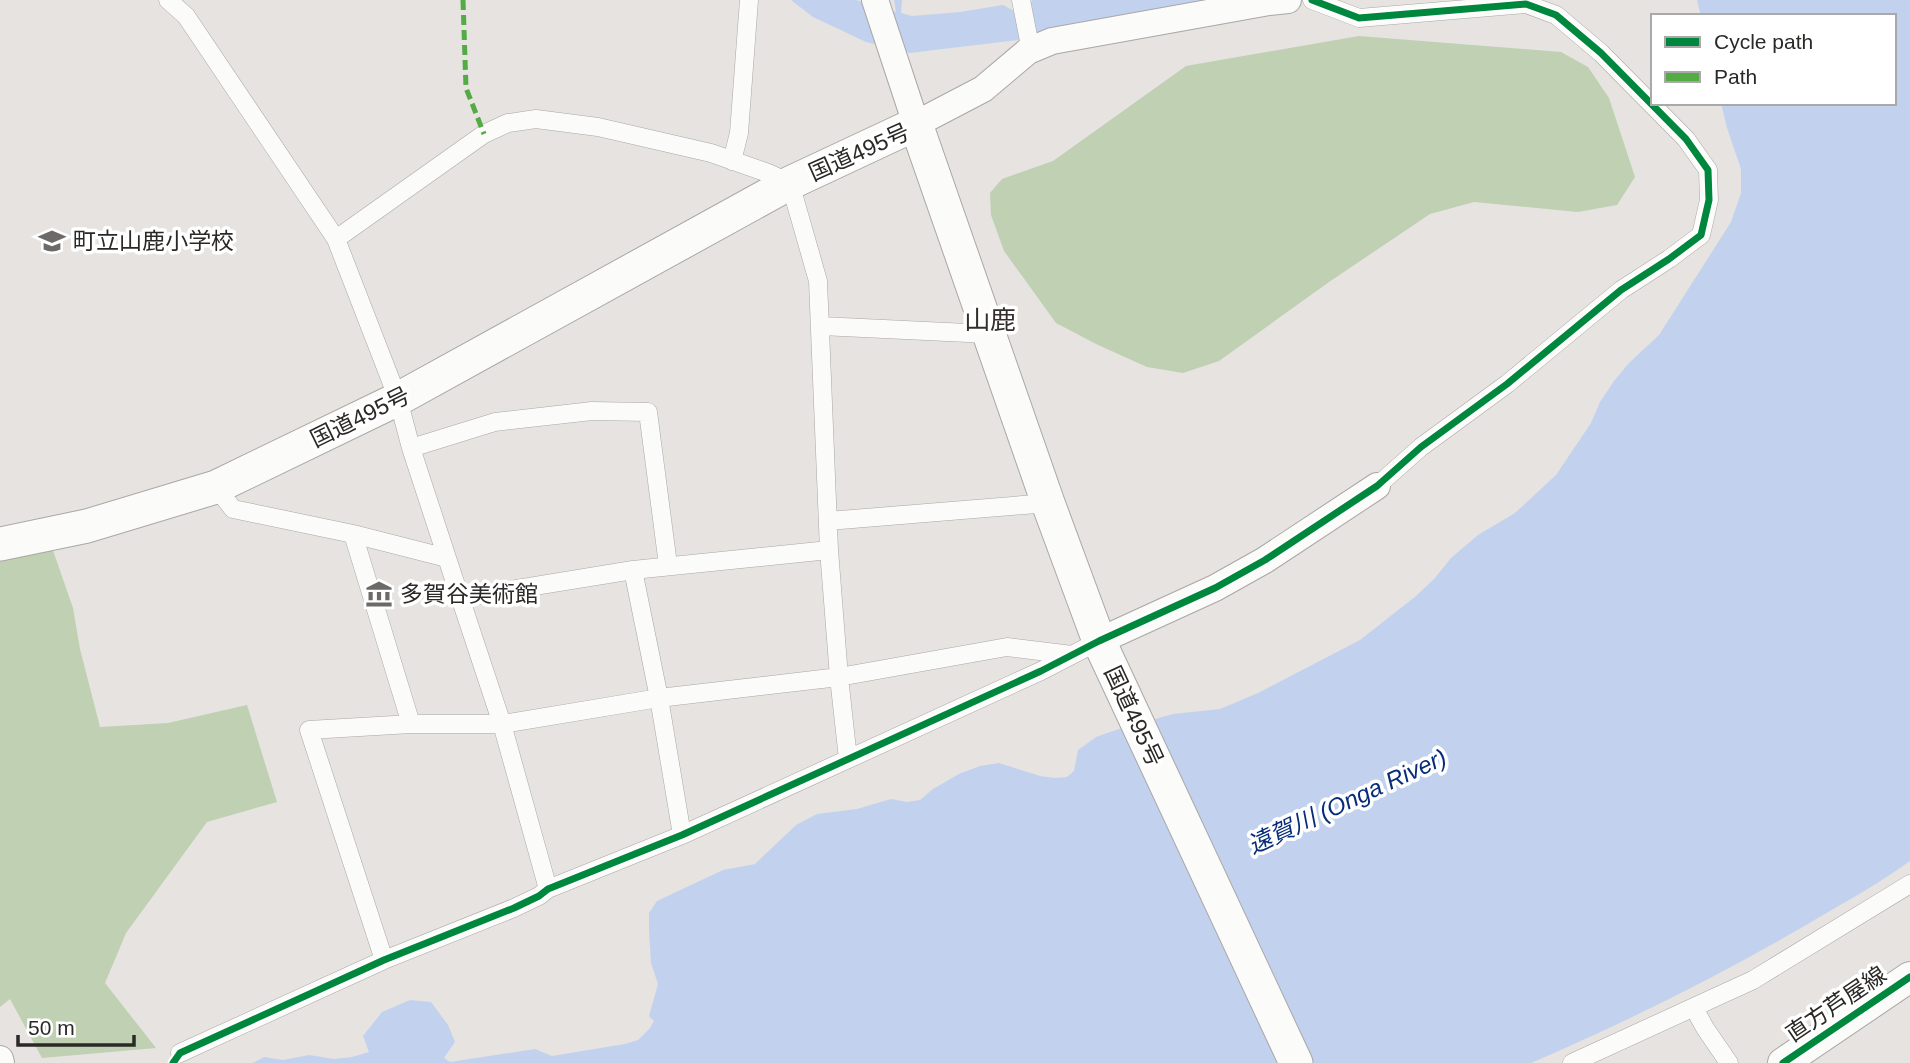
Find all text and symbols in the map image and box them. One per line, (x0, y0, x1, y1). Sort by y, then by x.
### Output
legend (1651, 14, 1896, 105)
text: Cycle path (1714, 30, 1813, 53)
text: Path (1714, 65, 1757, 88)
street label: 国道495号 (805, 118, 913, 186)
school or university icon: 町立山鹿小学校 (37, 226, 67, 256)
place label: 町立山鹿小学校 (73, 228, 234, 254)
district label: 山鹿 (964, 305, 1016, 335)
street label: 国道495号 (306, 382, 414, 452)
museum icon: 多賀谷美術館 (364, 579, 394, 609)
place label: 多賀谷美術館 (400, 581, 538, 607)
street label: 国道495号 (1100, 662, 1168, 770)
water label: 遠賀川 (Onga River) (1243, 743, 1451, 859)
street label: 直方芦屋線 (1781, 961, 1891, 1047)
scale bar (18, 1004, 133, 1048)
text: 50 m (28, 1016, 75, 1039)

